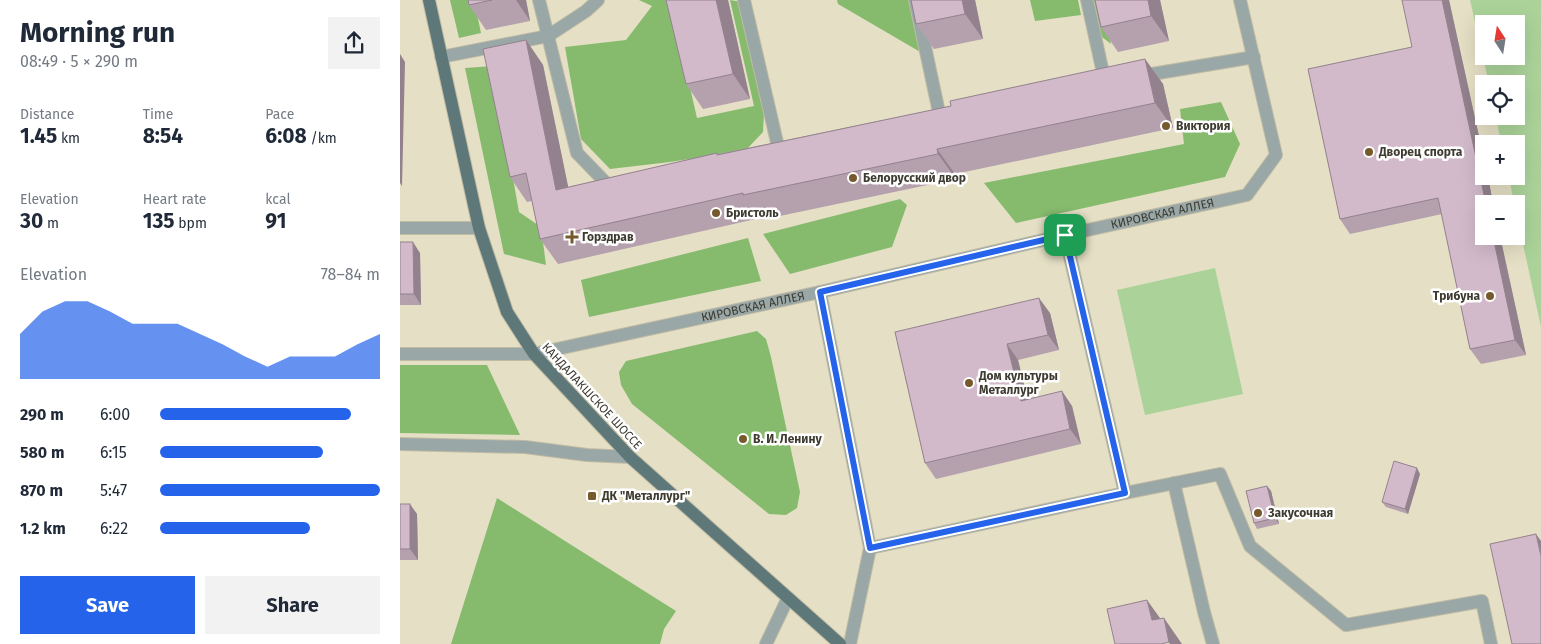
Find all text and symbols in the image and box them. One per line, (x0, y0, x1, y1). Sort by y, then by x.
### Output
north arrow (1475, 15, 1525, 65)
map controls (1475, 15, 1525, 245)
text: Morning run (20, 16, 175, 49)
button: share (328, 17, 380, 69)
text: 08:49 · 5 × 290 m (20, 52, 138, 71)
button: locate (1475, 75, 1525, 125)
text: Distance (20, 106, 74, 123)
text: Time (143, 106, 173, 123)
text: Pace (265, 106, 294, 123)
place label: Виктория (1176, 119, 1230, 133)
marker: Виктория (1160, 120, 1172, 132)
text: 1.45 (20, 123, 57, 149)
text: 8:54 (143, 123, 183, 149)
text: 6:08 (265, 123, 307, 149)
text: km (57, 130, 80, 147)
text: /km (307, 130, 337, 147)
button: + (1475, 135, 1525, 185)
place label: Дворец спорта (1378, 145, 1463, 159)
marker: Дворец спорта (1363, 146, 1375, 158)
place label: Белорусский двор (863, 171, 966, 185)
marker: Белорусский двор (847, 172, 859, 184)
text: Elevation (20, 191, 79, 208)
text: Heart rate (143, 191, 206, 208)
text: kcal (265, 191, 291, 208)
street label: КИРОВСКАЯ АЛЛЕЯ (1109, 195, 1216, 232)
button: − (1475, 195, 1525, 245)
place label: Бристоль (726, 206, 779, 220)
marker: Бристоль (710, 207, 722, 219)
text: 30 (20, 208, 43, 234)
text: 135 (143, 208, 175, 234)
text: 91 (265, 208, 286, 234)
pin (1044, 214, 1086, 256)
text: m (43, 215, 59, 232)
text: bpm (175, 215, 207, 232)
icon: arrive (1051, 221, 1079, 249)
place label: Горздрав (582, 230, 634, 244)
marker: Горздрав (566, 231, 578, 243)
text: Elevation (20, 265, 87, 284)
text: 78–84 m (321, 265, 380, 284)
street label: КИРОВСКАЯ АЛЛЕЯ (700, 289, 806, 325)
place label: Трибуна (1433, 289, 1480, 303)
marker: Трибуна (1484, 290, 1496, 302)
street label: КАНДАЛАКШСКОЕ ШОССЕ (539, 340, 645, 452)
place label: Дом культуры Металлург (978, 369, 1058, 397)
marker: Дом культуры Металлург (963, 377, 975, 389)
text: 290 m (20, 405, 64, 424)
text: 6:00 (100, 405, 130, 424)
place label: В. И. Ленину (753, 432, 822, 446)
marker: В. И. Ленину (737, 433, 749, 445)
text: 580 m (20, 443, 65, 462)
text: 6:15 (100, 443, 127, 462)
text: 870 m (20, 481, 63, 500)
text: 5:47 (100, 481, 127, 500)
place label: ДК "Металлург" (601, 489, 690, 503)
marker: ДК "Металлург" (586, 490, 598, 502)
place label: Закусочная (1267, 506, 1333, 520)
marker: Закусочная (1252, 507, 1264, 519)
text: 1.2 km (20, 519, 66, 538)
text: 6:22 (100, 519, 128, 538)
button: Save (20, 576, 195, 634)
button: Share (205, 576, 380, 634)

